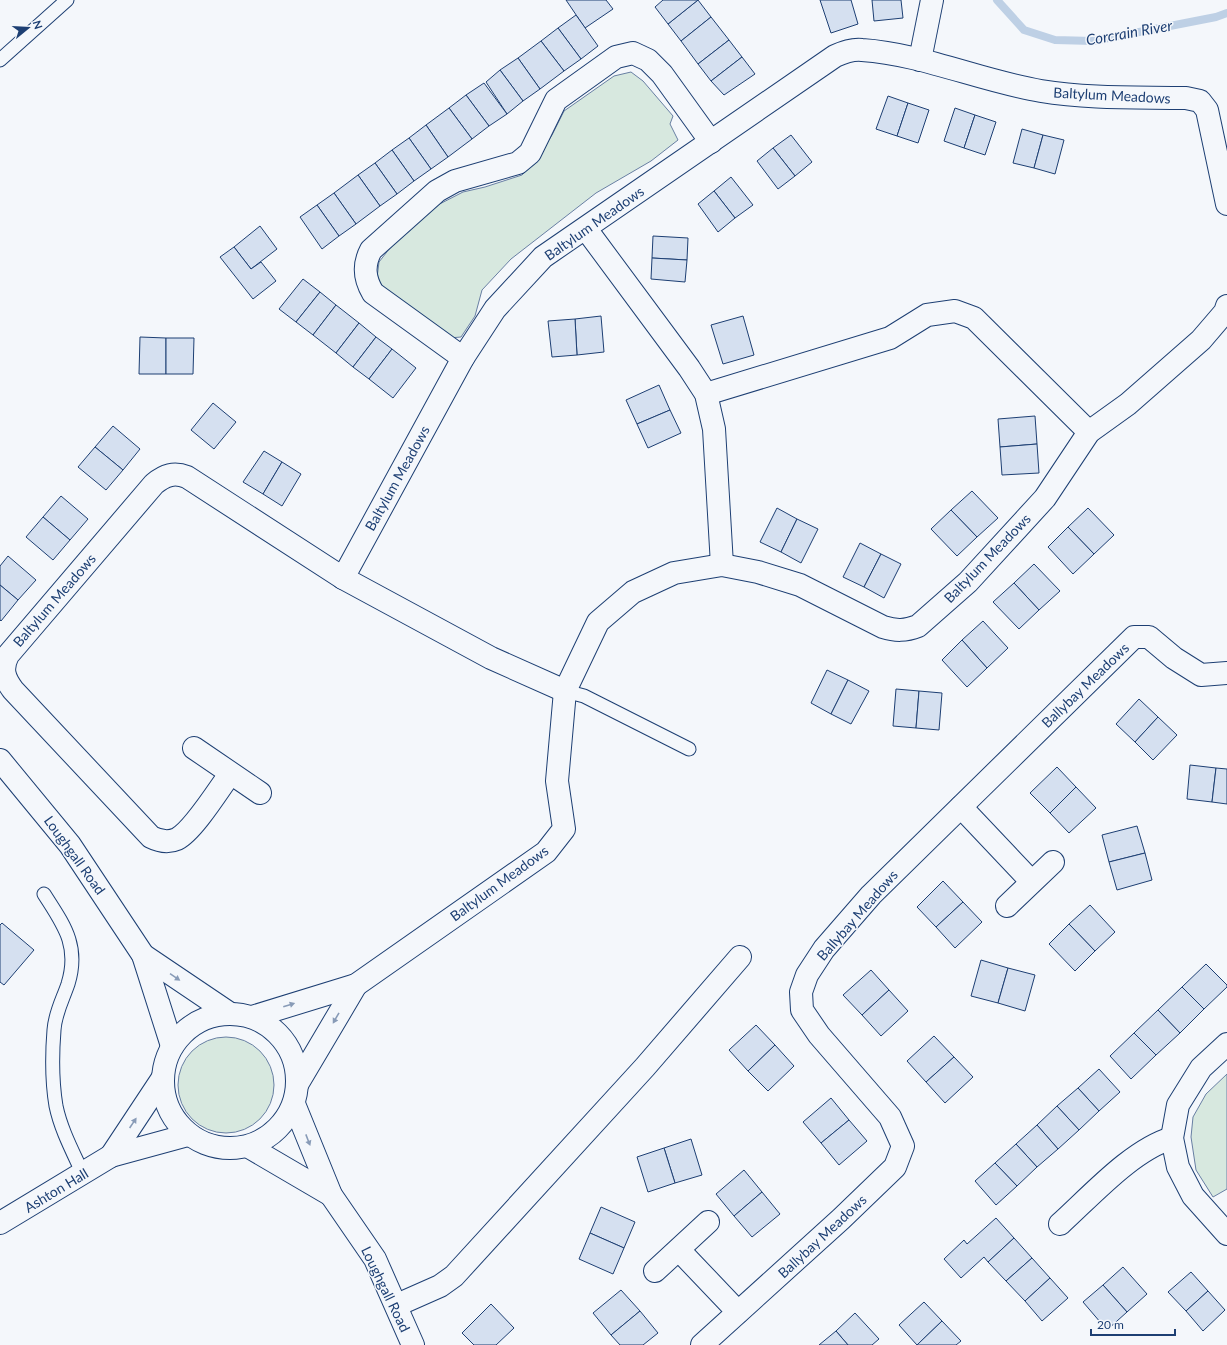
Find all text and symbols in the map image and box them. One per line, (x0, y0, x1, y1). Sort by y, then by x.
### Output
north arrow (8, 8, 48, 48)
water label: Corcrain River (1084, 15, 1174, 48)
text: N (30, 19, 45, 31)
street label: Baltylum Meadows (1053, 83, 1171, 107)
street label: Baltylum Meadows (541, 182, 647, 264)
street label: Baltylum Meadows (361, 423, 433, 533)
street label: Baltylum Meadows (940, 510, 1034, 606)
street label: Baltylum Meadows (9, 550, 99, 650)
street label: Ballybay Meadows (1038, 639, 1132, 731)
street label: Loughgall Road (41, 812, 109, 898)
street label: Baltylum Meadows (446, 842, 552, 924)
street label: Ballybay Meadows (813, 866, 901, 964)
one-way arrow (170, 973, 181, 981)
one-way arrow (283, 1002, 295, 1008)
one-way arrow (332, 1012, 339, 1024)
one-way arrow (129, 1118, 137, 1128)
one-way arrow (306, 1135, 312, 1147)
street label: Ashton Hall (21, 1164, 91, 1216)
street label: Ballybay Meadows (774, 1191, 870, 1281)
street label: Loughgall Road (358, 1243, 414, 1335)
scale bar (1091, 1311, 1175, 1337)
text: 20 m (1097, 1317, 1124, 1332)

